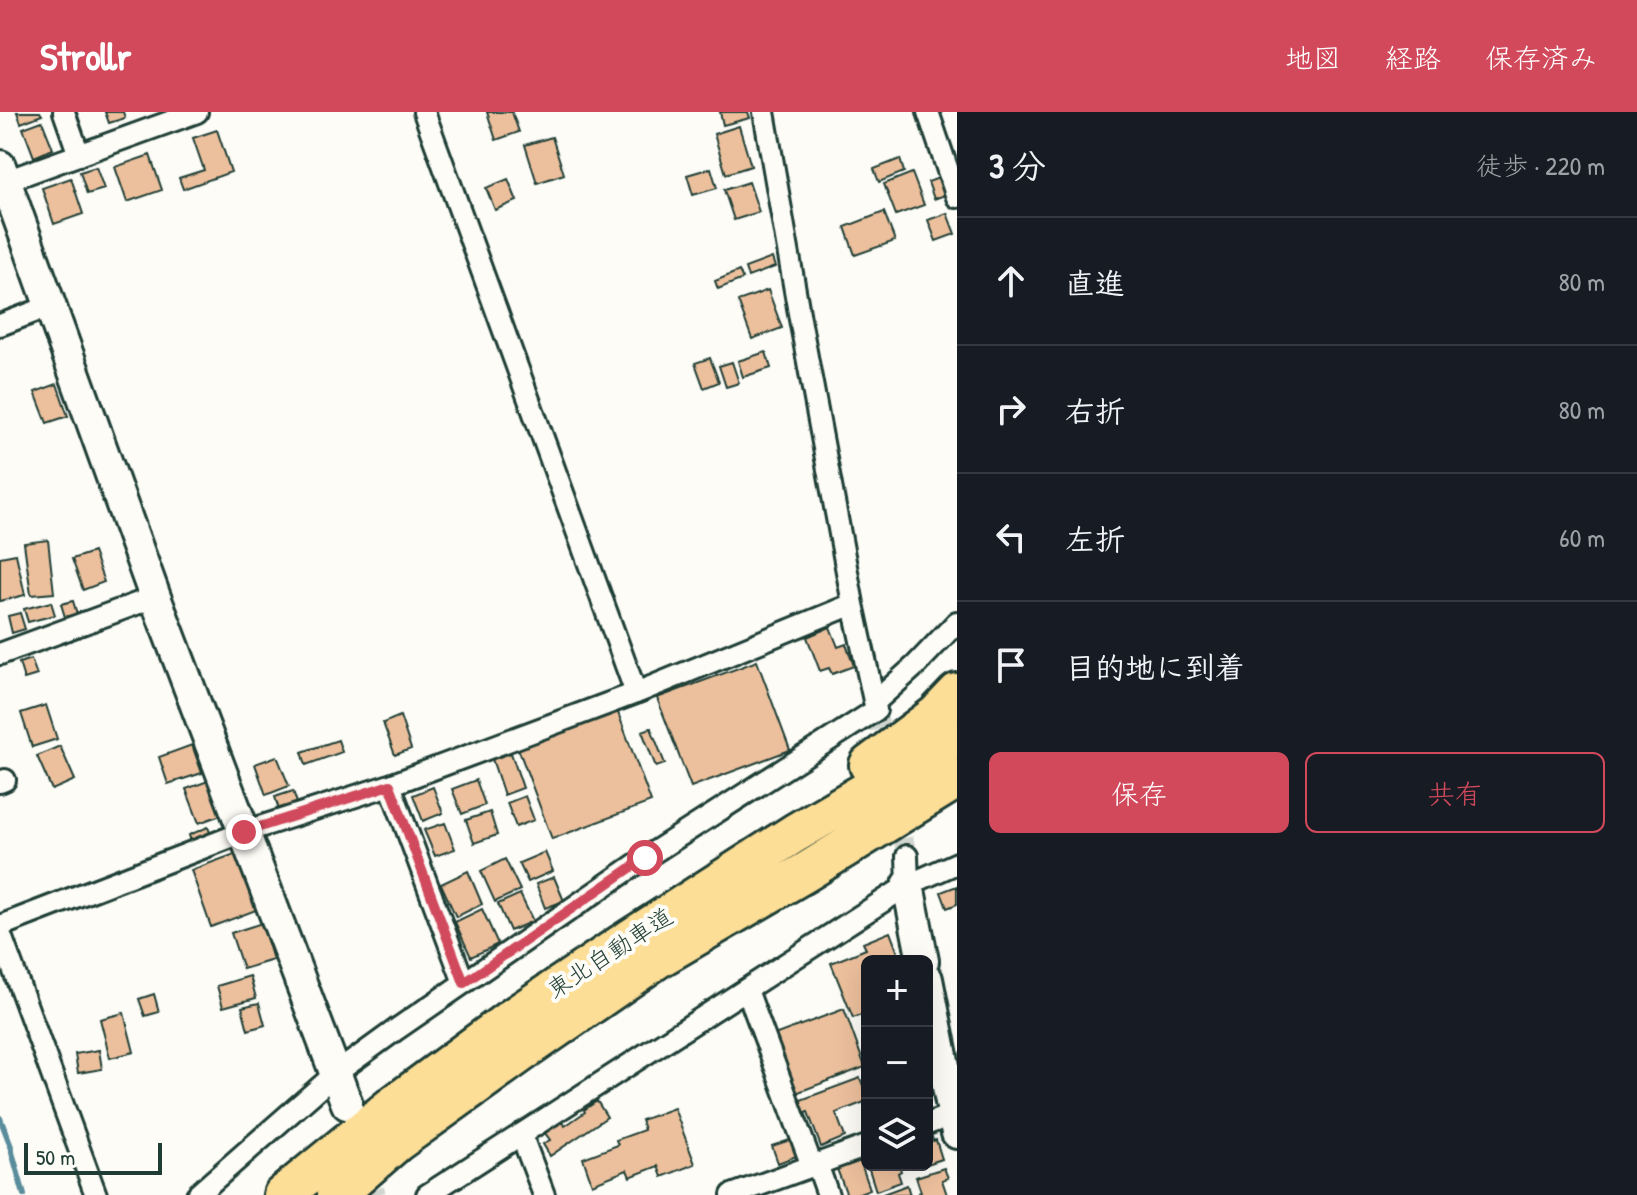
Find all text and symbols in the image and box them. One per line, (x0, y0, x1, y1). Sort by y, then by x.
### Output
text: Strollr (40, 30, 131, 82)
text: 地図 (1285, 39, 1341, 77)
text: 経路 (1385, 39, 1441, 77)
text: 保存済み (1485, 39, 1597, 77)
text: 3 分 (989, 143, 1046, 189)
text: 徒歩 · 220 m (1476, 148, 1605, 183)
icon: ahead (989, 259, 1033, 303)
text: 直進 (1065, 263, 1125, 303)
text: 80 m (1558, 264, 1605, 299)
icon: right (989, 387, 1033, 431)
text: 右折 (1065, 391, 1125, 431)
text: 80 m (1558, 392, 1605, 427)
icon: left (989, 515, 1033, 559)
text: 左折 (1065, 519, 1125, 559)
text: 60 m (1559, 520, 1605, 555)
icon: arrive (989, 643, 1033, 687)
text: 目的地に到着 (1065, 647, 1245, 687)
button: 保存 (989, 752, 1289, 833)
button: 共有 (1305, 752, 1605, 833)
route end (226, 814, 262, 850)
route start (627, 840, 663, 876)
street label: 東北自動車道 (540, 900, 679, 1005)
map controls (861, 955, 933, 1171)
button: + (861, 955, 933, 1027)
button: − (861, 1027, 933, 1099)
button: layers (861, 1099, 933, 1171)
scale bar (24, 1139, 162, 1175)
text: 50 m (36, 1142, 75, 1172)

